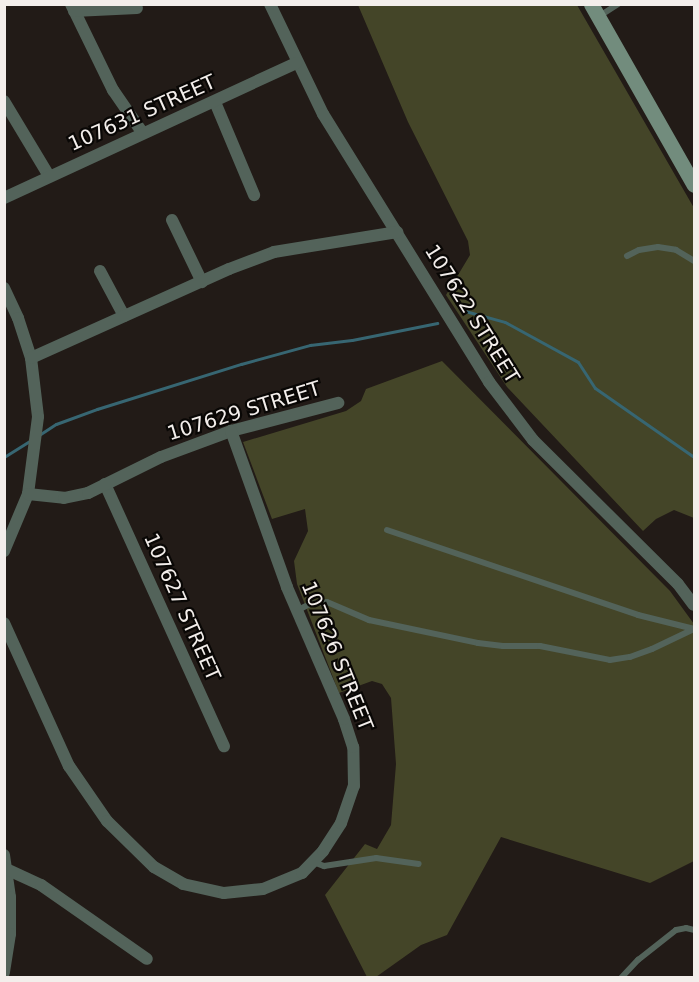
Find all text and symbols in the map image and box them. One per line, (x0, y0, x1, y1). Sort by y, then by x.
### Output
street label: 107631 STREET (64, 70, 220, 156)
street label: 107622 STREET (420, 240, 524, 388)
street label: 107629 STREET (164, 376, 324, 446)
street label: 107627 STREET (139, 529, 225, 685)
street label: 107626 STREET (296, 578, 378, 734)

